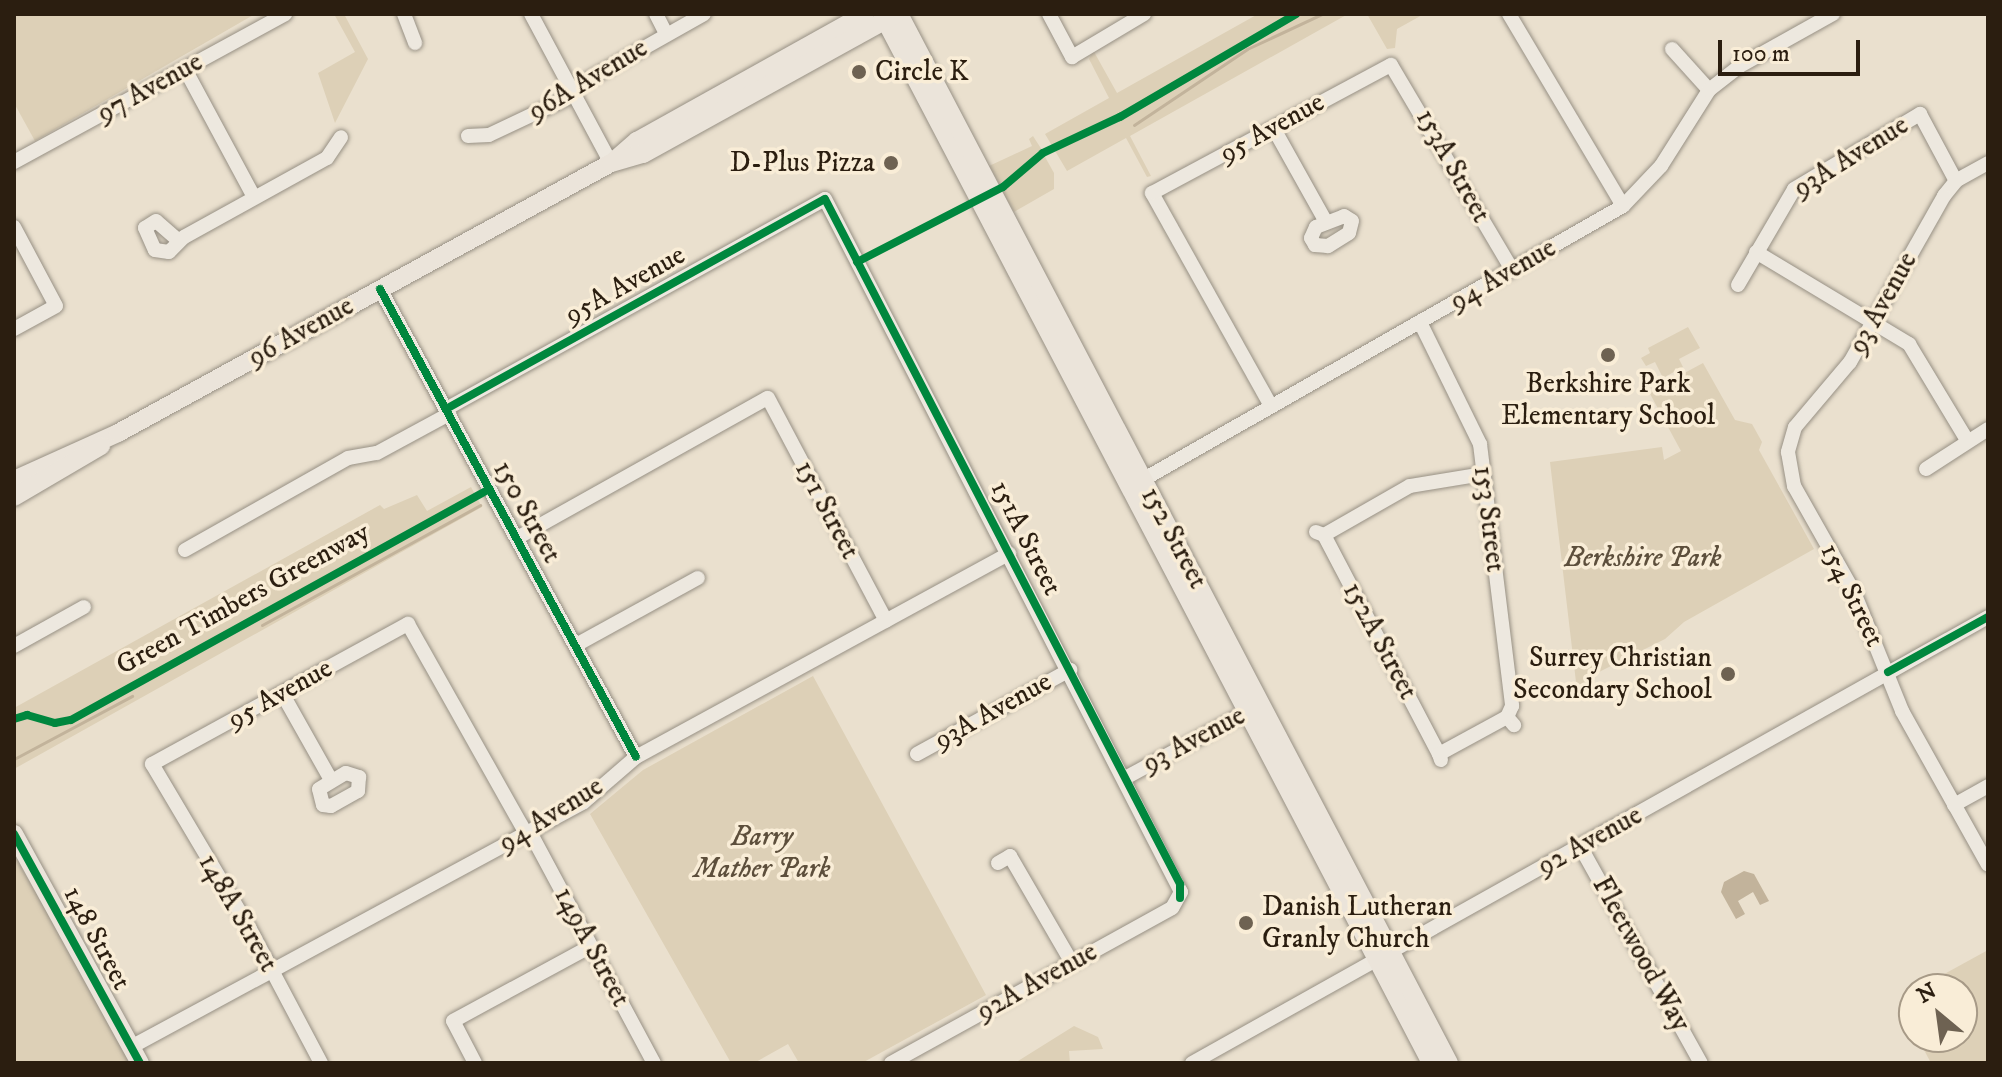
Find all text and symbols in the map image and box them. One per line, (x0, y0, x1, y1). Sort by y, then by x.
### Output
scale bar (1722, 24, 1864, 74)
street label: 96A Avenue (522, 31, 654, 129)
text: 100 m (1732, 39, 1790, 69)
street label: 97 Avenue (91, 45, 209, 131)
place label: Circle K (875, 55, 969, 89)
marker: Circle K (850, 63, 868, 81)
street label: 95 Avenue (1214, 86, 1330, 170)
street label: 153A Street (1408, 103, 1498, 229)
street label: 93A Avenue (1787, 109, 1915, 205)
place label: D-Plus Pizza (730, 146, 875, 180)
marker: D-Plus Pizza (882, 154, 900, 172)
street label: 94 Avenue (1444, 231, 1562, 319)
street label: 95A Avenue (559, 238, 691, 332)
street label: 93 Avenue (1841, 246, 1925, 360)
street label: 96 Avenue (242, 289, 360, 375)
marker: Berkshire Park Elementary School (1599, 346, 1617, 364)
place label: Berkshire Park Elementary School (1501, 367, 1715, 433)
street label: 150 Street (485, 455, 569, 569)
street label: 151 Street (787, 455, 867, 565)
street label: 153 Street (1466, 464, 1512, 574)
street label: 151A Street (983, 475, 1069, 601)
street label: 152 Street (1133, 482, 1215, 594)
street label: Green Timbers Greenway (111, 515, 375, 683)
street label: 154 Street (1813, 538, 1891, 652)
park label: Berkshire Park (1564, 541, 1722, 575)
street label: 152A Street (1335, 577, 1425, 705)
place label: Surrey Christian Secondary School (1513, 641, 1712, 707)
street label: 95 Avenue (222, 652, 338, 736)
street label: 93A Avenue (928, 665, 1058, 757)
marker: Surrey Christian Secondary School (1719, 665, 1737, 683)
street label: 93 Avenue (1137, 699, 1251, 781)
street label: 94 Avenue (493, 770, 609, 860)
street label: 92 Avenue (1532, 799, 1648, 883)
park label: Barry Mather Park (694, 820, 830, 886)
street label: 148A Street (191, 848, 285, 978)
street label: Fleetwood Way (1585, 871, 1697, 1037)
street label: 148 Street (56, 880, 138, 996)
street label: 149A Street (547, 882, 637, 1012)
place label: Danish Lutheran Granly Church (1262, 890, 1452, 956)
marker: Danish Lutheran Granly Church (1237, 914, 1255, 932)
street label: 92A Avenue (971, 935, 1103, 1029)
north arrow (1898, 973, 1978, 1053)
text: N (1913, 977, 1942, 1010)

